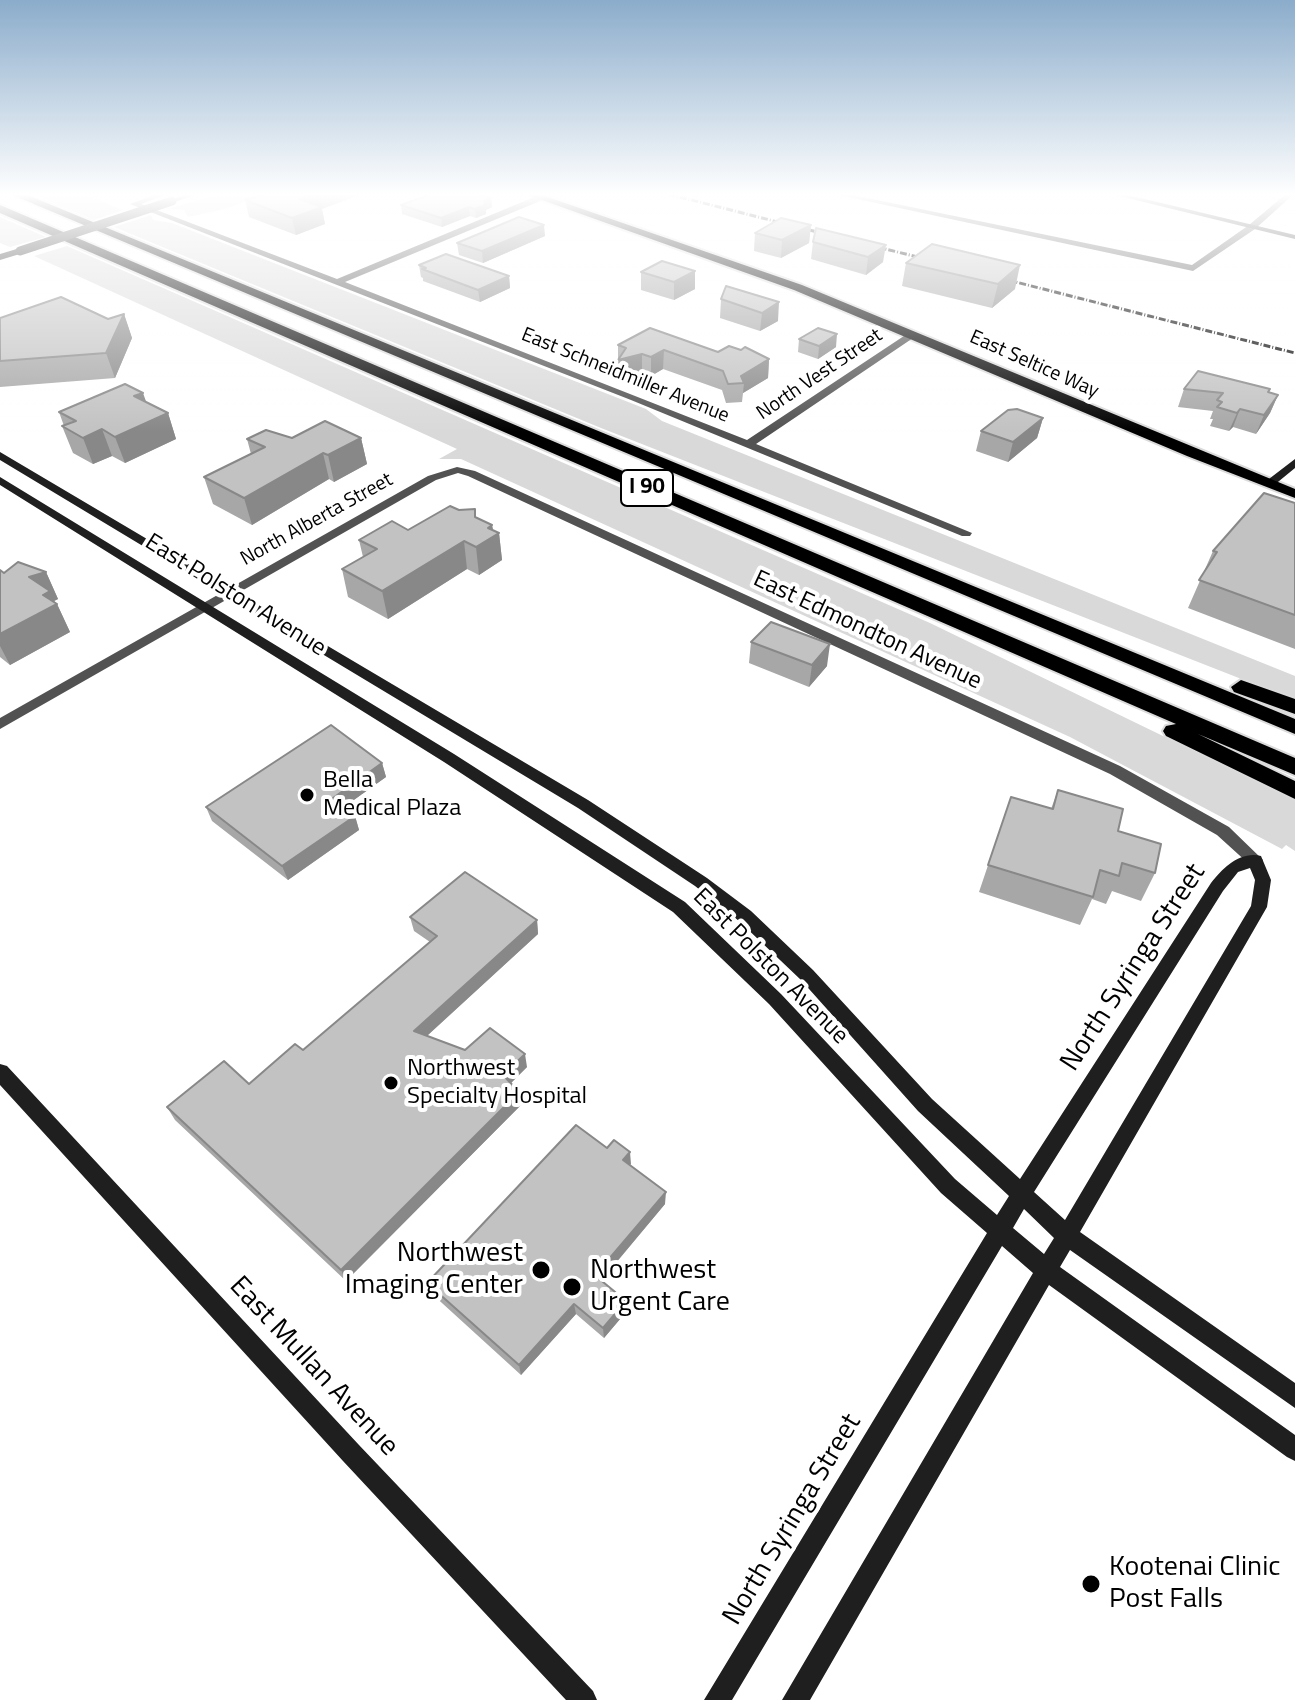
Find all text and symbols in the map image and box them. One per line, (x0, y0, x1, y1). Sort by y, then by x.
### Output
street label: East Schneidmiller Avenue (517, 323, 733, 429)
street label: North Vest Street (753, 324, 887, 426)
street label: East Seltice Way (966, 326, 1102, 404)
street label: North Alberta Street (237, 468, 397, 572)
road number: I 90 (621, 470, 673, 506)
street label: East Polston Avenue (139, 529, 331, 663)
street label: East Edmondton Avenue (748, 565, 986, 697)
place label: Bella Medical Plaza (323, 767, 461, 823)
marker: Bella Medical Plaza (298, 786, 316, 804)
street label: North Syringa Street (1054, 858, 1214, 1078)
street label: East Polston Avenue (686, 883, 854, 1051)
place label: Northwest Specialty Hospital (407, 1055, 587, 1111)
marker: Northwest Specialty Hospital (382, 1074, 400, 1092)
place label: Northwest Imaging Center (345, 1237, 523, 1303)
place label: Northwest Urgent Care (590, 1254, 730, 1320)
marker: Northwest Imaging Center (530, 1259, 552, 1281)
street label: East Mullan Avenue (221, 1270, 405, 1464)
marker: Northwest Urgent Care (561, 1276, 583, 1298)
street label: North Syringa Street (717, 1408, 869, 1632)
place label: Kootenai Clinic Post Falls (1109, 1551, 1280, 1617)
marker: Kootenai Clinic Post Falls (1080, 1573, 1102, 1595)

